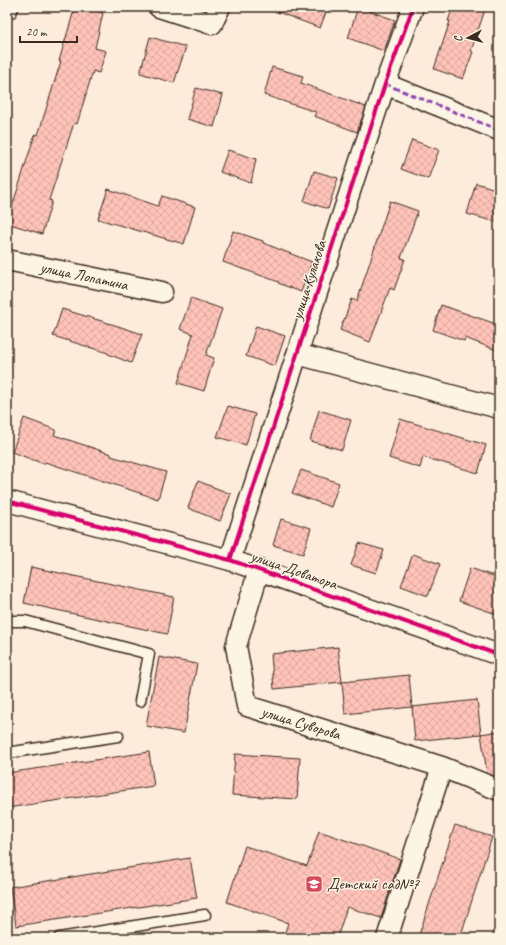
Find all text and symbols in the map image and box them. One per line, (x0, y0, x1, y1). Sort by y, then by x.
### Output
scale bar (20, 18, 77, 44)
north arrow (448, 18, 488, 58)
text: 20 m (26, 24, 48, 40)
text: С (451, 34, 465, 43)
street label: улица Кулакова (286, 237, 332, 323)
street label: улица Лопатина (37, 257, 131, 295)
street label: улица Доватора (247, 546, 341, 594)
street label: улица Суворова (258, 701, 344, 745)
school or university icon: Детский сад№7 (304, 874, 324, 894)
place label: Детский сад№7 (327, 874, 420, 894)

